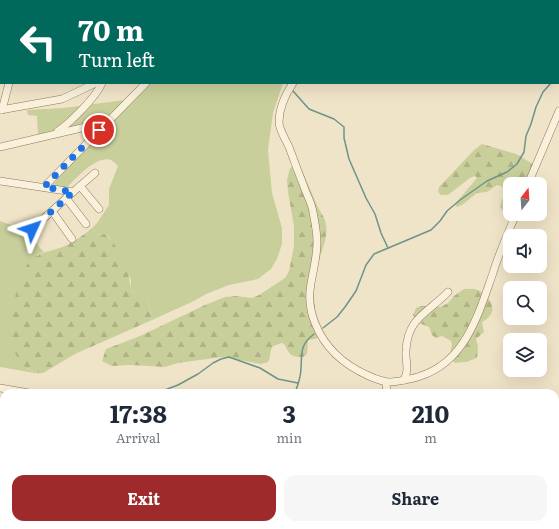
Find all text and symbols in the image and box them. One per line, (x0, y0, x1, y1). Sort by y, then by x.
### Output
text: 70 m (78, 8, 144, 50)
icon: left (12, 16, 64, 68)
text: Turn left (78, 46, 155, 73)
pin (82, 113, 116, 147)
icon: arrive (88, 119, 110, 141)
north arrow (503, 177, 547, 221)
map controls (503, 177, 547, 377)
position arrow (11, 208, 53, 250)
button: sound (503, 229, 547, 273)
button: search (503, 281, 547, 325)
button: layers (503, 333, 547, 377)
text: 17:38 (110, 395, 167, 430)
text: 3 (283, 395, 296, 430)
text: 210 (412, 395, 449, 430)
text: Arrival (116, 428, 160, 447)
text: min (276, 428, 302, 447)
text: m (424, 428, 437, 447)
button: Exit (12, 475, 276, 521)
button: Share (284, 475, 547, 521)

